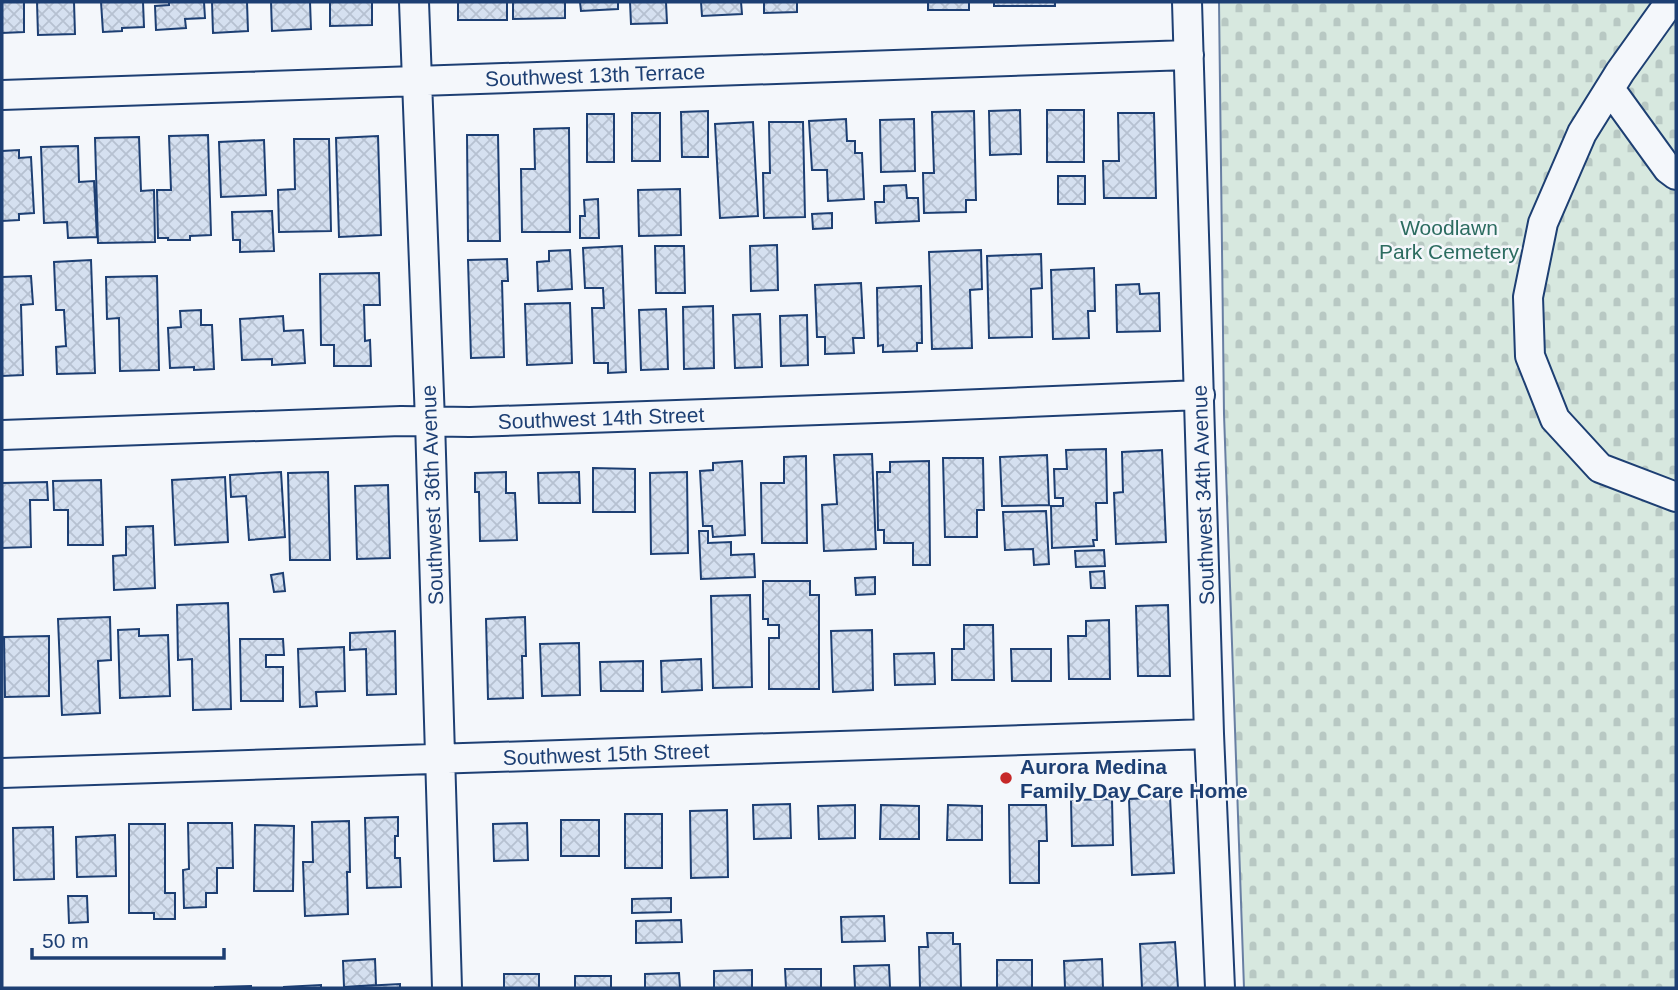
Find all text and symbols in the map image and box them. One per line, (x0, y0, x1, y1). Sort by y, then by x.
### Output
street label: Southwest 13th Terrace (485, 60, 705, 90)
park label: Woodlawn Park Cemetery (1379, 216, 1520, 263)
street label: Southwest 36th Avenue (417, 385, 447, 605)
street label: Southwest 34th Avenue (1188, 385, 1218, 605)
street label: Southwest 14th Street (497, 403, 705, 433)
street label: Southwest 15th Street (502, 739, 710, 769)
place label: Aurora Medina Family Day Care Home (1020, 755, 1248, 802)
marker: Aurora Medina Family Day Care Home (998, 770, 1014, 786)
scale bar (32, 916, 224, 960)
text: 50 m (42, 929, 89, 952)

